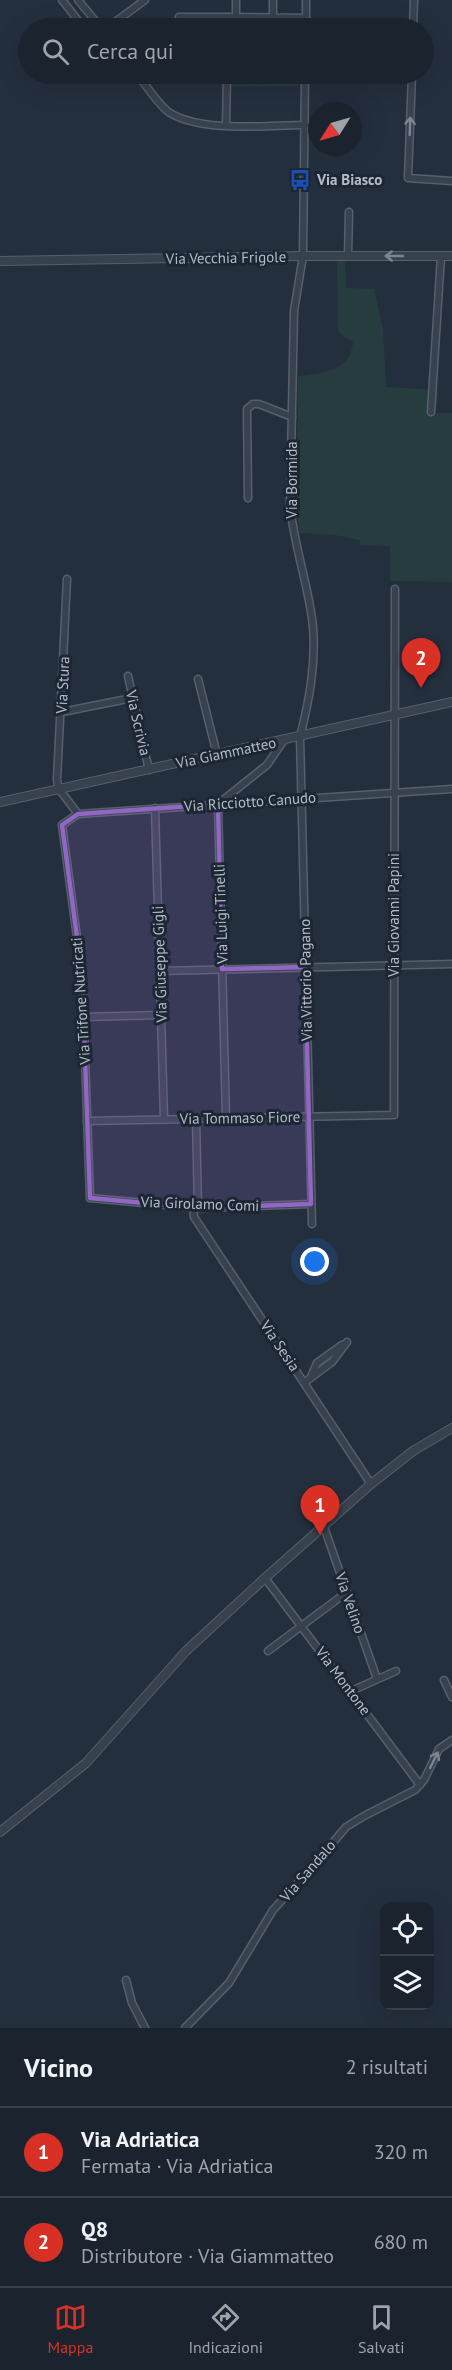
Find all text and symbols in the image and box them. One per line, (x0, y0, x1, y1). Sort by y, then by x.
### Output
search box (18, 18, 434, 84)
icon: search (39, 35, 72, 68)
text: Cerca qui (87, 37, 174, 65)
north arrow (308, 102, 362, 156)
one-way arrow (404, 116, 416, 136)
bus stop icon: Via Biasco (288, 168, 312, 192)
place label: Via Biasco (316, 170, 382, 189)
street label: Via Vecchia Frigole (165, 247, 286, 268)
one-way arrow (384, 250, 404, 262)
street label: Via Bormida (282, 441, 301, 520)
pin: 2 (402, 638, 440, 688)
street label: Via Stura (51, 656, 73, 715)
street label: Via Scrivia (122, 687, 155, 757)
street label: Via Giammatteo (173, 733, 278, 773)
street label: Via Ricciotto Canudo (182, 787, 317, 816)
street label: Via Giovanni Papini (384, 853, 403, 978)
street label: Via Luigi Tinelli (209, 864, 232, 965)
street label: Via Giuseppe Gigli (148, 905, 171, 1024)
street label: Via Vittorio Pagano (295, 919, 316, 1042)
street label: Via Trifone Nutricati (67, 937, 94, 1066)
street label: Via Tommaso Fiore (178, 1107, 300, 1128)
street label: Via Girolamo Comi (139, 1192, 260, 1215)
your location (300, 1247, 329, 1276)
street label: Via Sesia (256, 1316, 304, 1375)
pin: 1 (300, 1486, 340, 1535)
street label: Via Velino (331, 1569, 370, 1636)
street label: Via Montone (311, 1642, 375, 1719)
one-way arrow (428, 1751, 440, 1769)
street label: Via Sandalo (275, 1836, 340, 1906)
map controls (380, 1902, 434, 2010)
button: locate (380, 1902, 434, 1956)
button: layers (380, 1956, 434, 2010)
text: Vicino (24, 2051, 93, 2084)
text: 2 risultati (346, 2054, 428, 2080)
text: Via Adriatica (81, 2125, 200, 2153)
text: 1 (38, 2139, 49, 2165)
text: 320 m (374, 2139, 428, 2165)
text: Fermata · Via Adriatica (81, 2153, 274, 2179)
text: Q8 (81, 2215, 108, 2243)
text: 2 (38, 2229, 49, 2255)
text: 680 m (374, 2229, 428, 2255)
text: Distributore · Via Giammatteo (81, 2243, 334, 2269)
tab: Mappa (48, 2301, 93, 2357)
tab: Indicazioni (188, 2301, 263, 2357)
tab: Salvati (358, 2301, 404, 2357)

